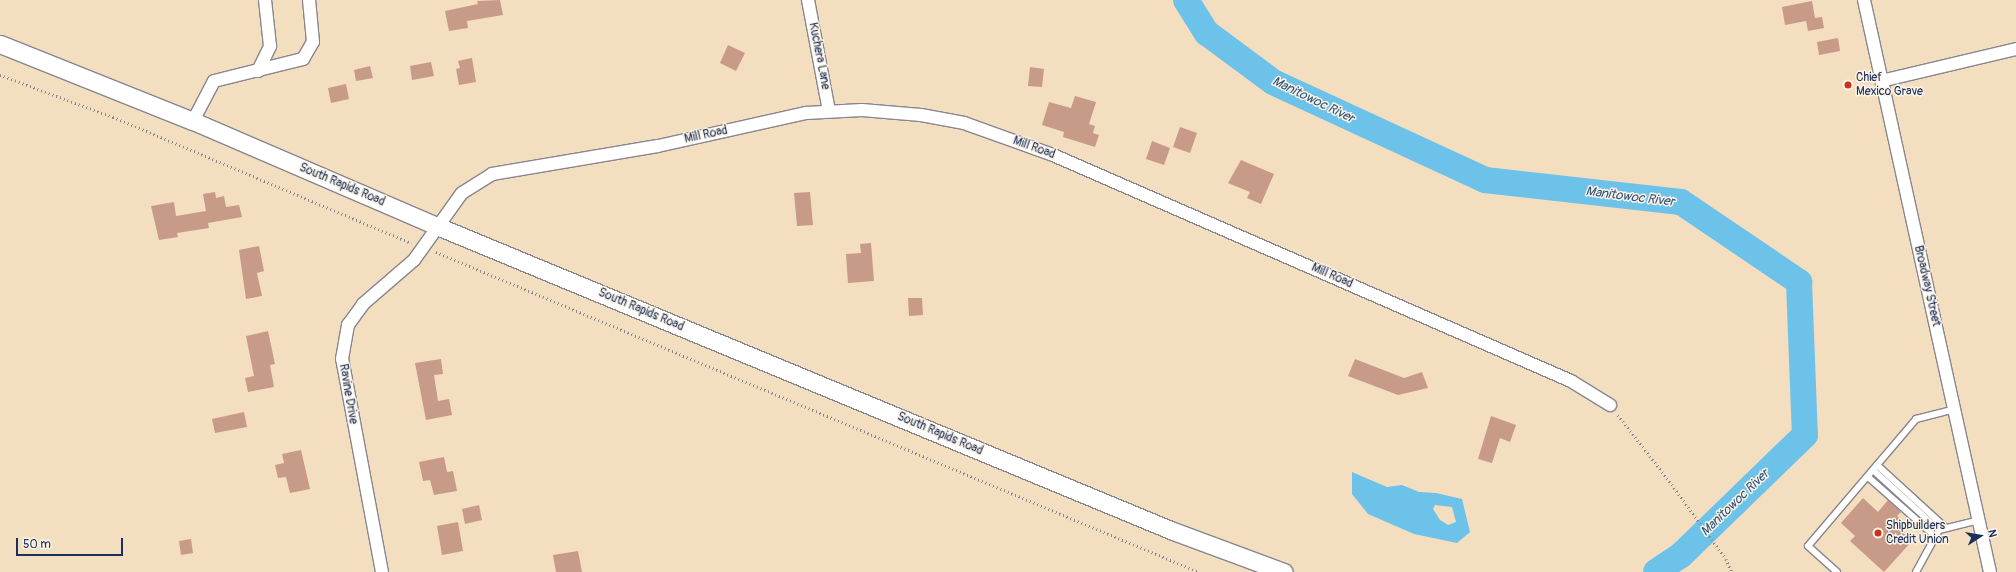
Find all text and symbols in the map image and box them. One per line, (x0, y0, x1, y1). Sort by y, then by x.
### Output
street label: Kuchera Lane (805, 21, 833, 91)
place label: Chief Mexico Grave (1856, 71, 1923, 99)
water label: Manitowoc River (1270, 73, 1356, 127)
marker: Chief Mexico Grave (1843, 80, 1853, 90)
street label: Mill Road (683, 123, 729, 147)
street label: Mill Road (1011, 134, 1057, 162)
street label: South Rapids Road (297, 160, 387, 210)
water label: Manitowoc River (1585, 184, 1675, 210)
street label: Broadway Street (1911, 244, 1943, 328)
street label: Mill Road (1309, 260, 1355, 292)
street label: South Rapids Road (596, 285, 686, 335)
street label: Ravine Drive (336, 363, 360, 425)
street label: South Rapids Road (895, 409, 985, 459)
water label: Manitowoc River (1698, 466, 1772, 540)
north arrow (1960, 516, 2000, 556)
place label: Shipbuilders Credit Union (1886, 519, 1949, 547)
marker: Shipbuilders Credit Union (1873, 528, 1883, 538)
text: N (1985, 528, 1999, 538)
scale bar (18, 530, 125, 556)
text: 50 m (23, 537, 51, 552)

